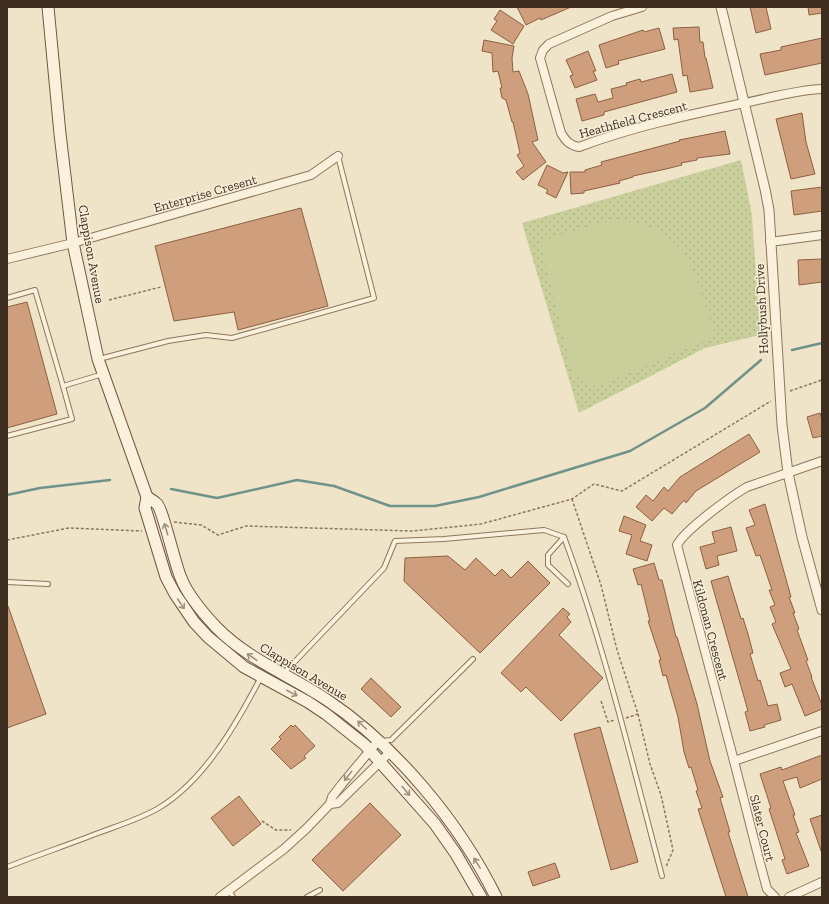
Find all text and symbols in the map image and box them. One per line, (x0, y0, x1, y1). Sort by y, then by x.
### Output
street label: Heathfield Crescent (578, 98, 689, 141)
street label: Enterprise Cresent (152, 172, 259, 215)
street label: Clappison Avenue (75, 204, 108, 304)
street label: Hollybush Drive (752, 264, 771, 354)
one-way arrow (162, 523, 169, 536)
street label: Kildonan Crescent (690, 578, 731, 682)
one-way arrow (177, 599, 185, 610)
street label: Clappison Avenue (257, 639, 350, 704)
one-way arrow (246, 653, 257, 661)
one-way arrow (286, 690, 298, 698)
one-way arrow (357, 720, 367, 730)
one-way arrow (344, 771, 352, 782)
one-way arrow (402, 786, 411, 796)
street label: Slater Court (747, 793, 778, 863)
one-way arrow (473, 857, 481, 869)

